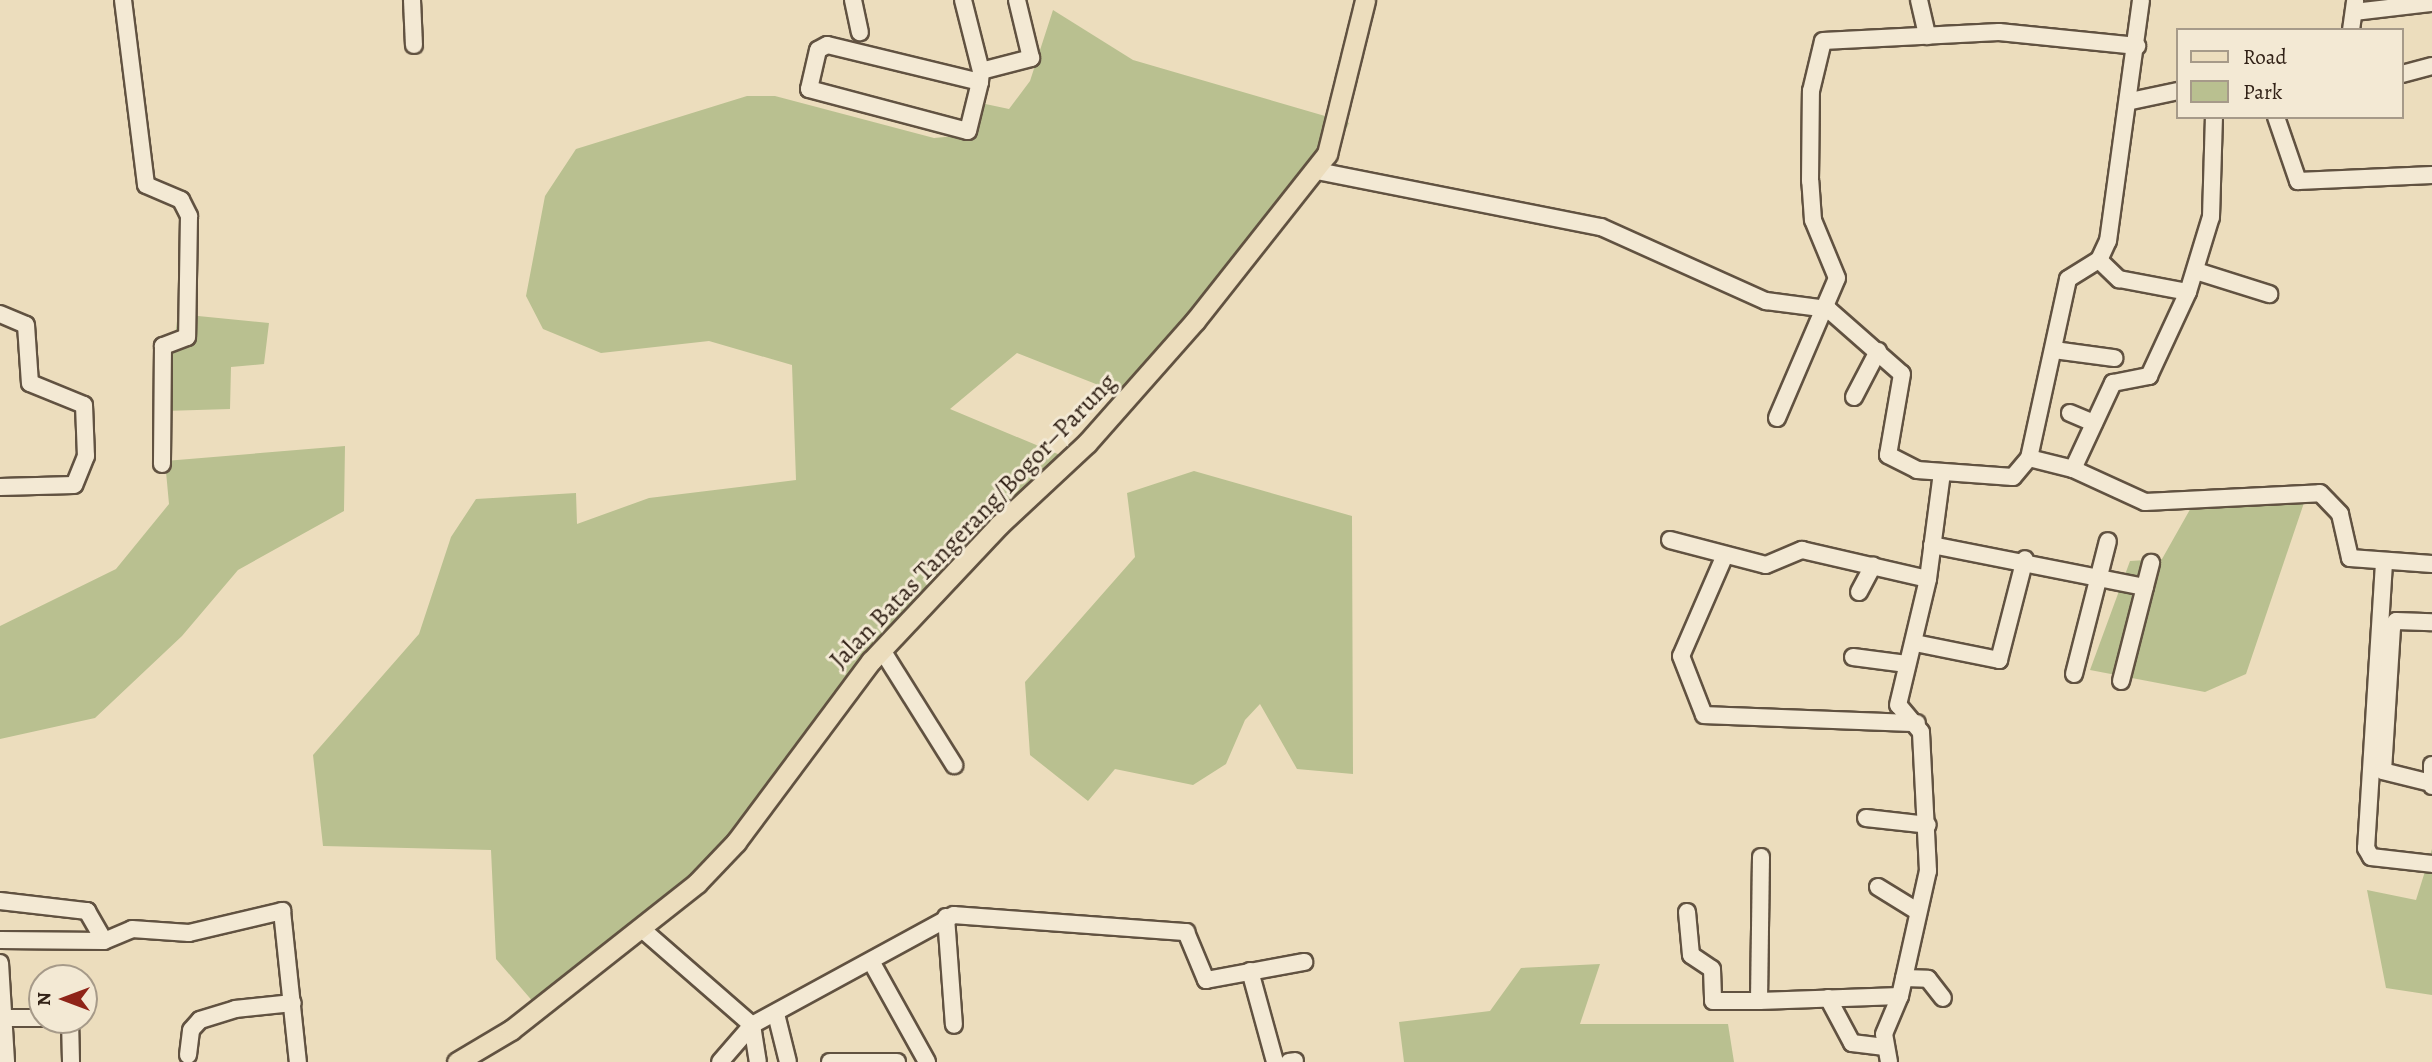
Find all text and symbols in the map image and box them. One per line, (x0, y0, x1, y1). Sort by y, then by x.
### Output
legend (2176, 28, 2404, 119)
text: Road (2243, 43, 2287, 71)
text: Park (2243, 78, 2282, 106)
street label: Jalan Batas Tangerang/Bogor–Parung (823, 367, 1123, 675)
north arrow (28, 964, 98, 1034)
text: N (31, 992, 57, 1006)

